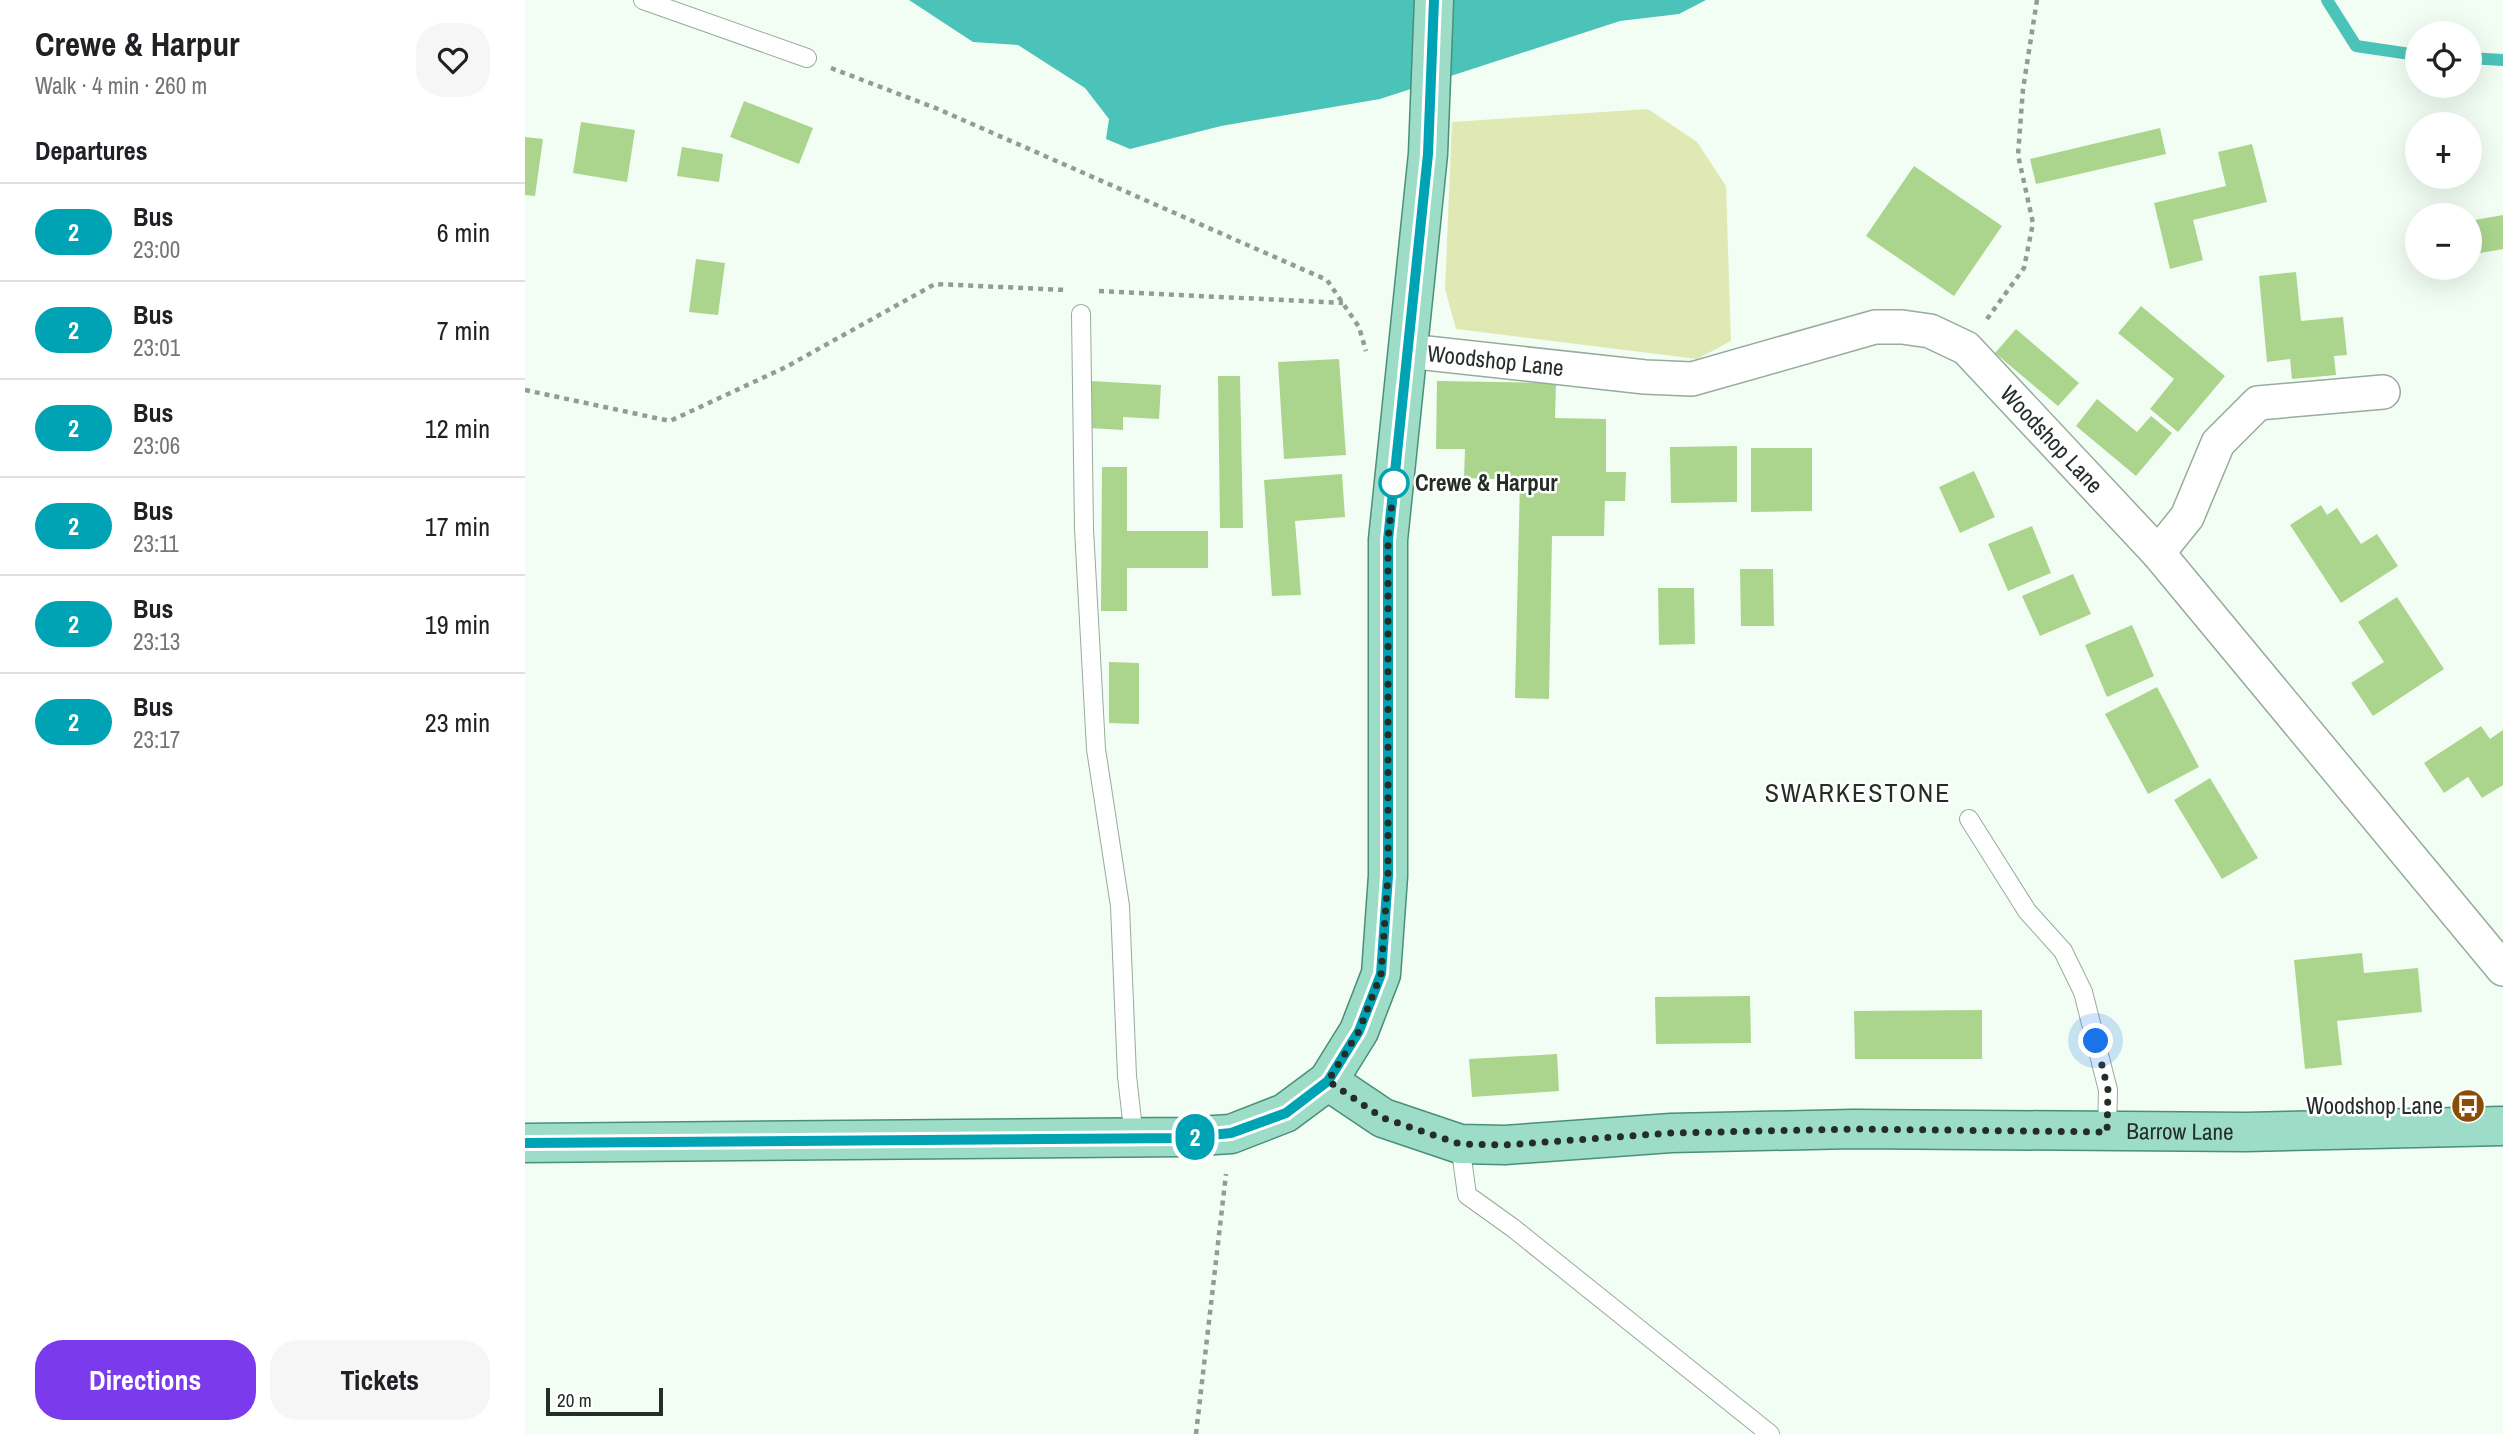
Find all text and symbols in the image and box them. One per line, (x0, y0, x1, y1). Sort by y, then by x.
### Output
map controls (2405, 21, 2482, 280)
button: locate (2405, 21, 2482, 98)
text: Crewe & Harpur (35, 22, 240, 66)
button: heart (416, 23, 490, 97)
text: Walk · 4 min · 260 m (35, 70, 207, 101)
button: + (2405, 112, 2482, 189)
text: Departures (35, 133, 148, 168)
text: Bus (133, 199, 173, 234)
button: − (2405, 203, 2482, 280)
text: 6 min (437, 215, 490, 250)
text: 2 (68, 216, 79, 248)
text: 23:00 (133, 234, 180, 265)
text: Bus (133, 297, 173, 332)
text: 7 min (437, 313, 490, 348)
text: 2 (68, 314, 79, 346)
text: 23:01 (133, 332, 180, 363)
street label: Woodshop Lane (1426, 337, 1565, 383)
street label: Woodshop Lane (1994, 378, 2110, 500)
text: Bus (133, 395, 173, 430)
text: 12 min (425, 411, 490, 446)
text: 2 (68, 412, 79, 444)
text: 23:06 (133, 430, 180, 461)
place label: Crewe & Harpur (1415, 467, 1558, 498)
marker: Crewe & Harpur (1379, 468, 1409, 498)
text: Bus (133, 493, 173, 528)
text: 17 min (425, 509, 490, 544)
text: 2 (68, 510, 79, 542)
text: 23:11 (133, 528, 179, 559)
text: Bus (133, 591, 173, 626)
text: 19 min (425, 607, 490, 642)
text: 2 (68, 608, 79, 640)
text: 23:13 (133, 626, 180, 657)
text: Bus (133, 689, 173, 724)
text: 23 min (425, 705, 490, 740)
text: 2 (68, 706, 79, 738)
text: 23:17 (133, 724, 180, 755)
district label: SWARKESTONE (1765, 775, 1951, 810)
your location (2078, 1023, 2113, 1058)
bus stop icon: Woodshop Lane (2449, 1087, 2487, 1125)
place label: Woodshop Lane (2306, 1090, 2443, 1121)
line badge: 2 (1172, 1114, 1218, 1160)
street label: Barrow Lane (2126, 1115, 2234, 1147)
text: 2 (1190, 1121, 1200, 1153)
button: Directions (35, 1340, 256, 1420)
button: Tickets (270, 1340, 490, 1420)
scale bar (546, 1385, 663, 1417)
text: 20 m (557, 1387, 592, 1413)

